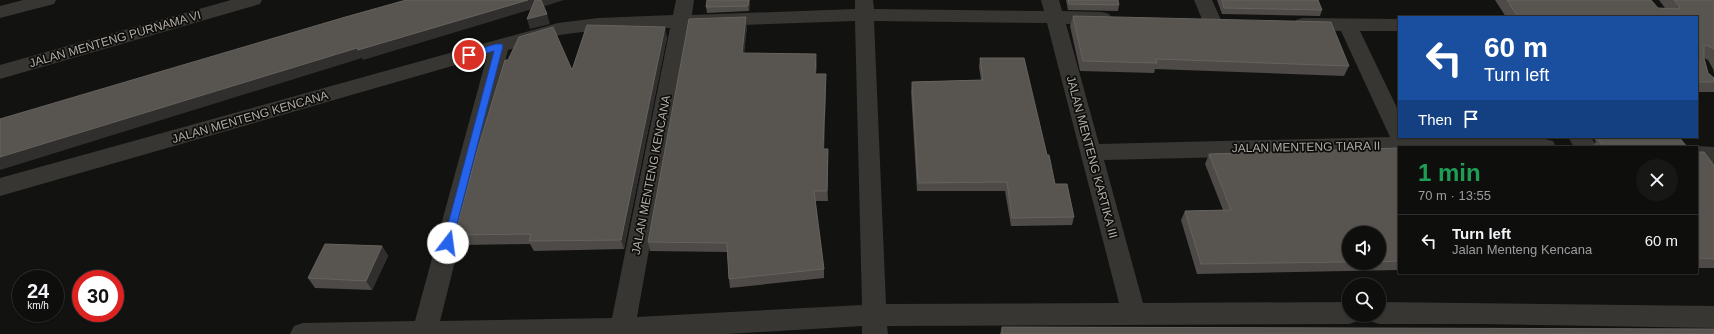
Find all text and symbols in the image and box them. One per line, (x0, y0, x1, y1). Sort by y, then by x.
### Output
street label: JALAN MENTENG PURNAMA VI (28, 8, 202, 70)
icon: left (1418, 32, 1470, 84)
text: 60 m (1484, 32, 1548, 63)
pin (452, 38, 486, 72)
icon: arrive (458, 44, 480, 66)
text: Turn left (1484, 65, 1549, 85)
street label: JALAN MENTENG KARTIKA III (1064, 74, 1120, 240)
street label: JALAN MENTENG KENCANA (170, 88, 330, 146)
street label: JALAN MENTENG KENCANA (629, 94, 673, 256)
icon: arrive (1460, 108, 1482, 130)
text: Then (1418, 111, 1452, 128)
street label: JALAN MENTENG TIARA II (1232, 139, 1380, 155)
text: 1 min (1418, 159, 1481, 186)
button: close (1636, 159, 1678, 201)
text: 70 m · 13:55 (1418, 188, 1491, 203)
position arrow (427, 222, 469, 264)
text: Turn left (1452, 225, 1511, 242)
map controls (1342, 226, 1386, 322)
button: sound (1342, 226, 1386, 270)
icon: left (1418, 230, 1440, 252)
text: 60 m (1645, 232, 1678, 249)
text: Jalan Menteng Kencana (1452, 242, 1592, 257)
speed limit sign: 30 (72, 270, 124, 322)
button: search (1342, 278, 1386, 322)
text: 24 (27, 280, 49, 302)
text: km/h (27, 300, 49, 311)

